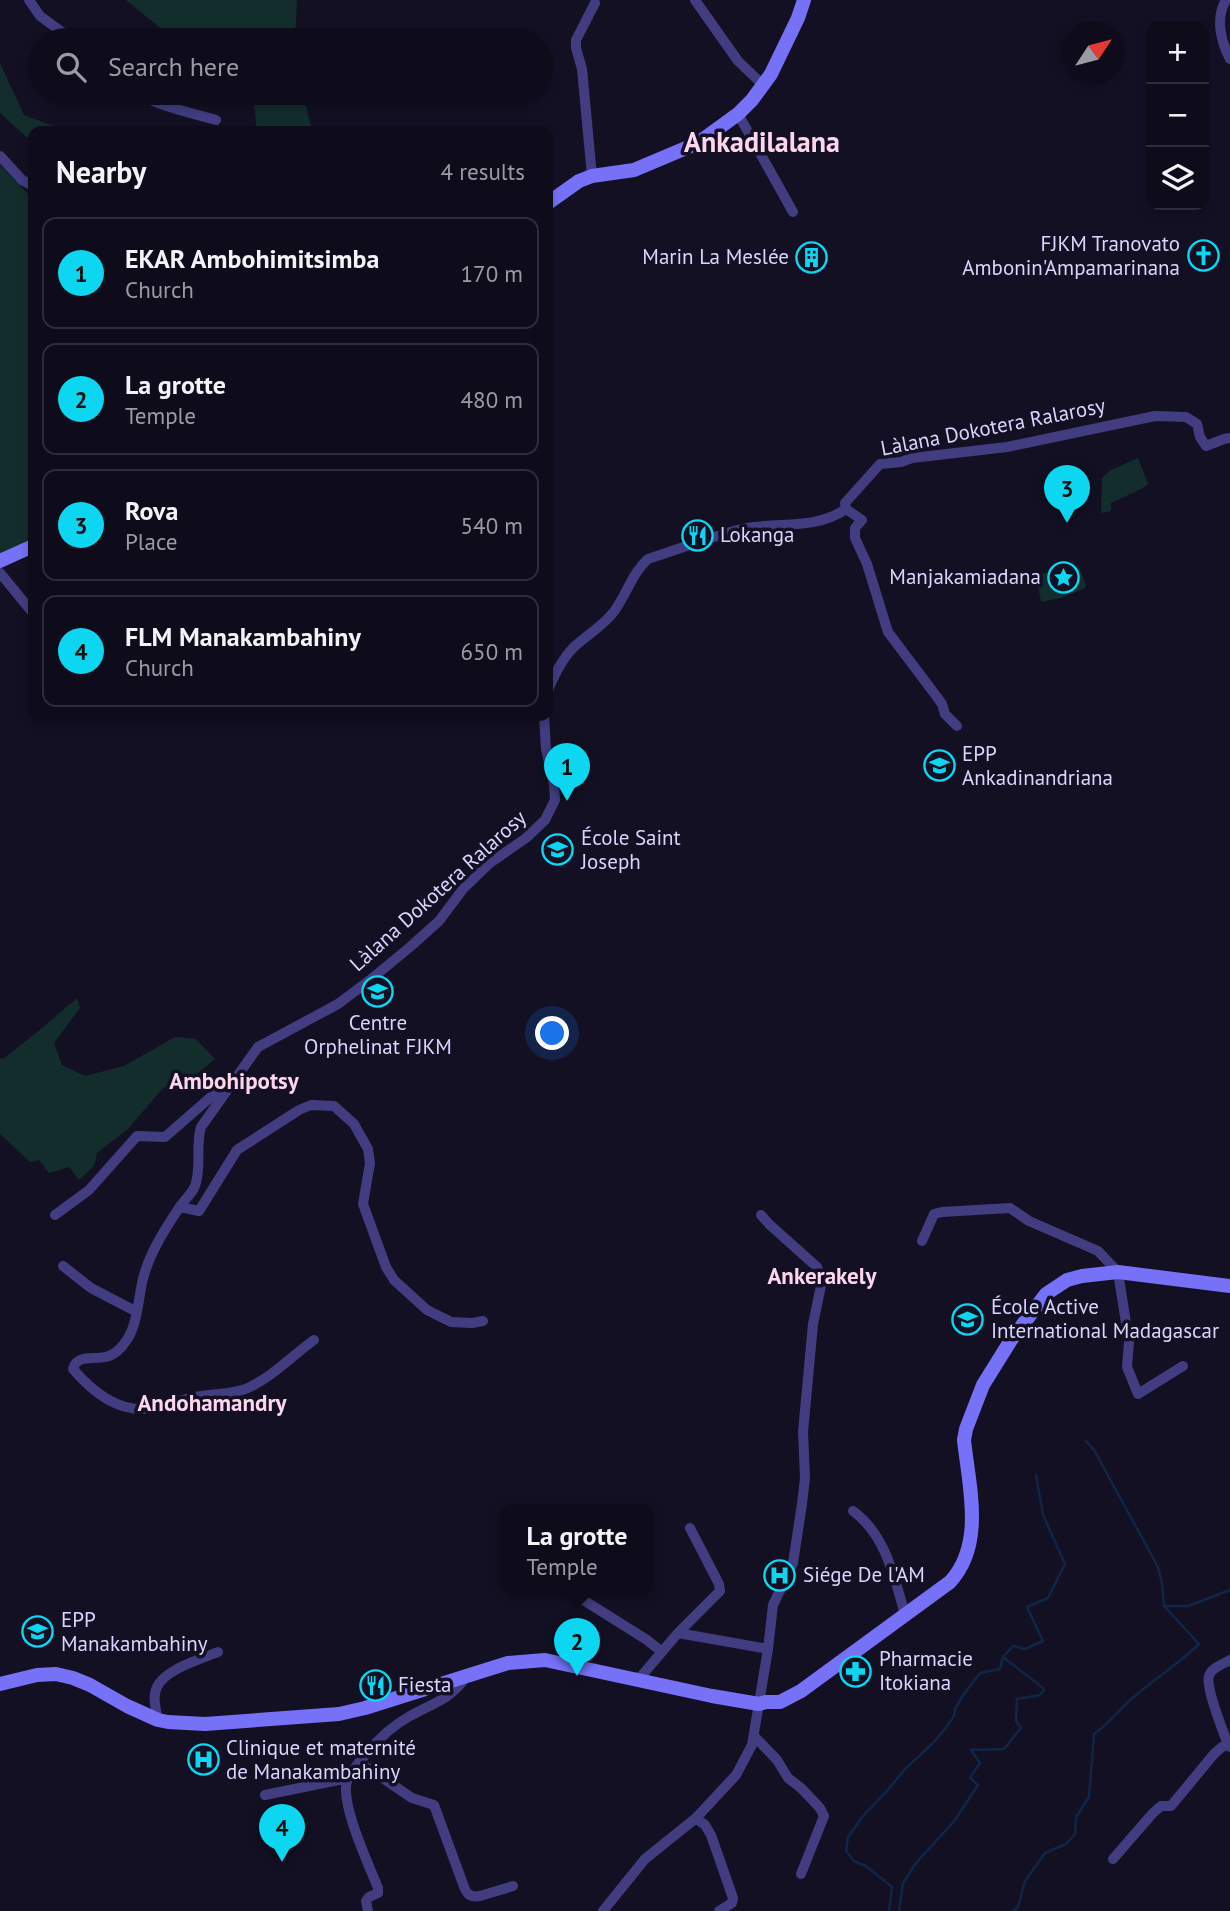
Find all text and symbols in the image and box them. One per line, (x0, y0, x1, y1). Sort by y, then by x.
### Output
north arrow (1062, 21, 1125, 84)
map controls (1146, 21, 1209, 210)
button: + (1146, 21, 1209, 84)
search box (28, 28, 553, 105)
icon: search (52, 48, 90, 86)
text: Search here (108, 50, 239, 83)
button: − (1146, 84, 1209, 147)
district label: Ankadilalana (684, 123, 840, 160)
button: layers (1146, 147, 1209, 210)
text: Nearby (56, 152, 146, 191)
text: 4 results (441, 157, 525, 186)
place label: FJKM Tranovato Ambonin'Ampamarinana (962, 230, 1180, 281)
church icon: FJKM Tranovato Ambonin'Ampamarinana (1186, 239, 1220, 273)
building icon: Marin La Meslée (795, 240, 829, 274)
text: EKAR Ambohimitsimba (125, 242, 379, 275)
place label: Marin La Meslée (642, 243, 789, 270)
text: 1 (74, 259, 88, 288)
text: 170 m (461, 259, 523, 288)
text: Church (125, 275, 194, 304)
text: La grotte (125, 368, 226, 401)
text: 2 (74, 385, 88, 414)
text: 480 m (461, 385, 523, 414)
street label: Làlana Dokotera Ralarosy (878, 391, 1108, 462)
text: Temple (125, 401, 196, 430)
pin: 3 (1044, 465, 1090, 523)
text: Rova (125, 494, 178, 527)
text: 3 (74, 511, 88, 540)
text: 540 m (461, 511, 523, 540)
restaurant icon: Lokanga (680, 518, 714, 552)
place label: Lokanga (720, 521, 795, 548)
text: Place (125, 527, 178, 556)
place icon: Manjakamiadana (1047, 560, 1081, 594)
place label: Manjakamiadana (889, 563, 1041, 590)
text: FLM Manakambahiny (125, 620, 361, 653)
text: 4 (74, 637, 88, 666)
text: 650 m (461, 637, 523, 666)
text: Church (125, 653, 194, 682)
place label: EPP Ankadinandriana (962, 740, 1113, 791)
pin: 1 (544, 743, 590, 801)
school or university icon: EPP Ankadinandriana (922, 749, 956, 783)
street label: Làlana Dokotera Ralarosy (344, 804, 532, 977)
place label: École Saint Joseph (580, 824, 681, 875)
school or university icon: École Saint Joseph (541, 833, 575, 867)
school or university icon: Centre Orphelinat FJKM (361, 974, 395, 1008)
place label: Centre Orphelinat FJKM (304, 1009, 452, 1060)
your location (535, 1016, 569, 1050)
district label: Ambohipotsy (169, 1066, 300, 1095)
district label: Ankerakely (767, 1261, 878, 1290)
place label: École Active International Madagascar (991, 1293, 1219, 1344)
school or university icon: École Active International Madagascar (951, 1302, 985, 1336)
district label: Andohamandry (137, 1388, 288, 1417)
popup (500, 1504, 654, 1595)
text: La grotte (527, 1519, 627, 1552)
text: Temple (527, 1552, 598, 1581)
hospital icon: Siége De l'AM (763, 1558, 797, 1592)
place label: Siége De l'AM (803, 1561, 925, 1588)
place label: EPP Manakambahiny (61, 1606, 208, 1657)
school or university icon: EPP Manakambahiny (21, 1615, 55, 1649)
pin: 2 (554, 1618, 600, 1676)
place label: Pharmacie Itokiana (879, 1645, 973, 1696)
pharmacy icon: Pharmacie Itokiana (839, 1654, 873, 1688)
restaurant icon: Fiesta (358, 1668, 392, 1702)
place label: Fiesta (398, 1671, 452, 1698)
place label: Clinique et maternité de Manakambahiny (226, 1734, 416, 1785)
hospital icon: Clinique et maternité de Manakambahiny (186, 1743, 220, 1777)
pin: 4 (259, 1804, 305, 1862)

